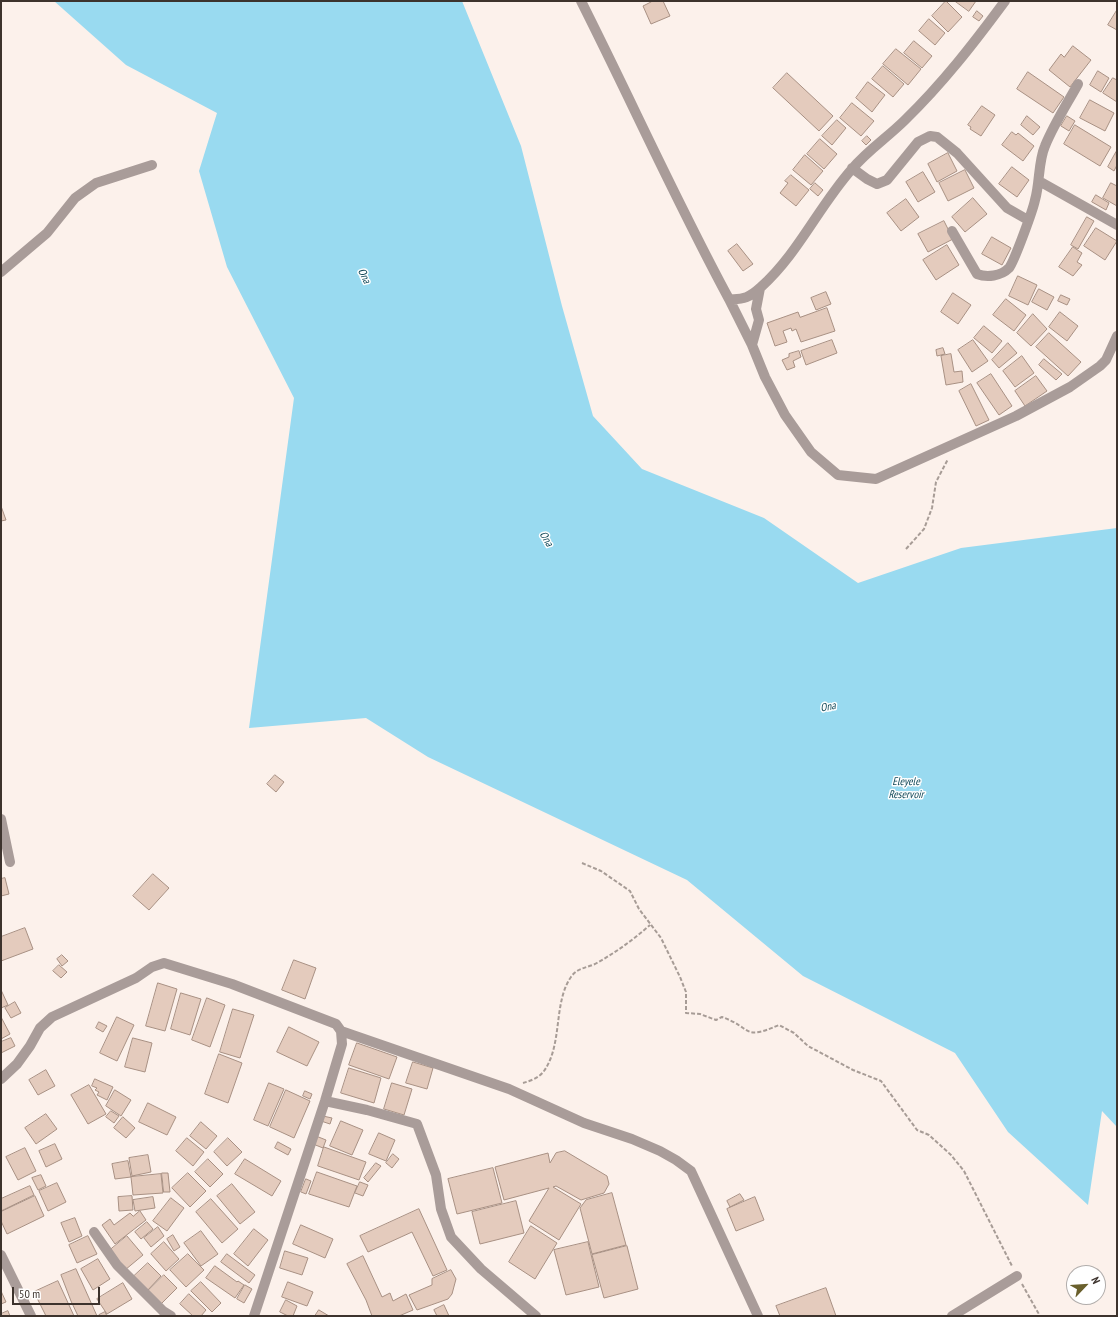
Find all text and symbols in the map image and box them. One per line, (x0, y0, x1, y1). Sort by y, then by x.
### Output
water label: Ona (355, 266, 373, 286)
water label: Ona (536, 529, 556, 549)
water label: Ona (819, 699, 837, 715)
water label: Eleyele Reservoir (888, 775, 924, 801)
north arrow (1066, 1265, 1106, 1305)
text: N (1088, 1275, 1104, 1286)
scale bar (14, 1279, 102, 1305)
text: 50 m (19, 1286, 40, 1301)

